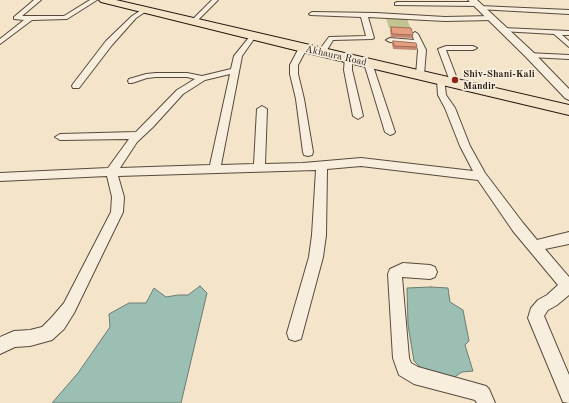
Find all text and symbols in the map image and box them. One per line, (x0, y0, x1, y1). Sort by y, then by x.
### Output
street label: Akhaura Road (304, 43, 368, 69)
place label: Shiv-Shani-Kali Mandir (463, 68, 535, 92)
marker: Shiv-Shani-Kali Mandir (450, 75, 460, 85)

